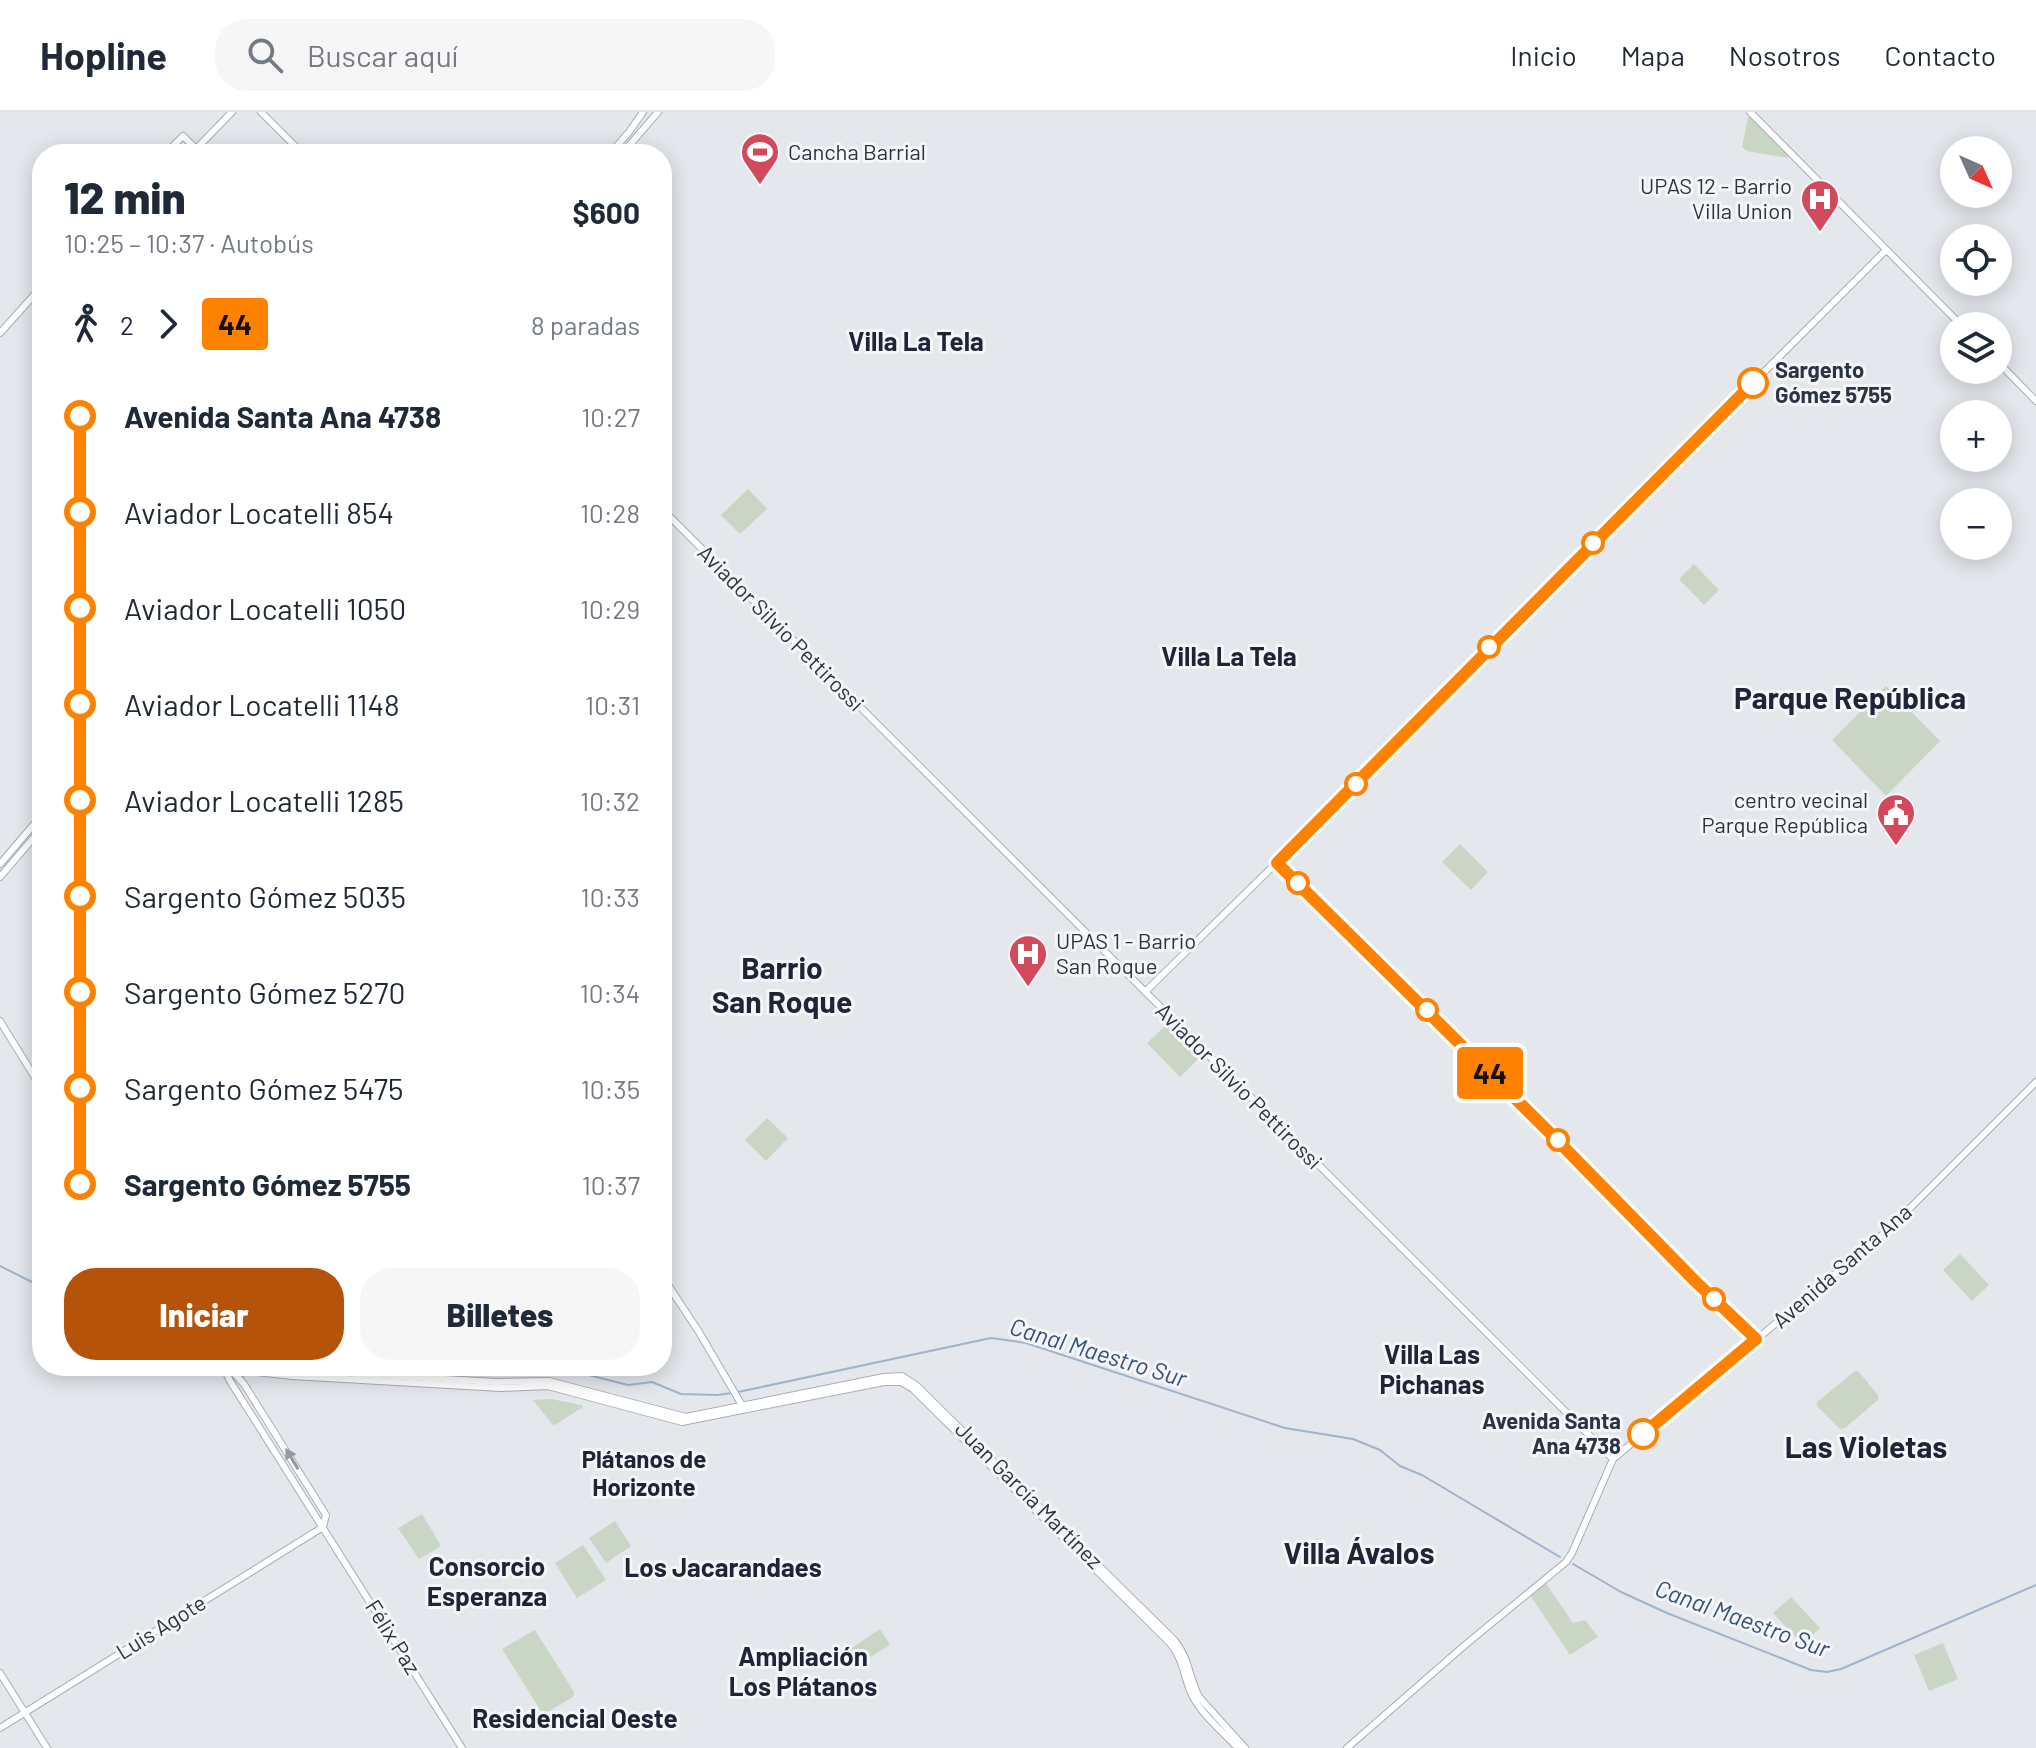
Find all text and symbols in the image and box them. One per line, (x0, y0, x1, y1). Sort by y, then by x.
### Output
search box (215, 19, 775, 91)
text: Hopline (40, 32, 167, 78)
icon: search (243, 33, 287, 77)
text: Buscar aquí (307, 37, 458, 73)
text: Inicio (1510, 38, 1577, 72)
text: Mapa (1621, 38, 1685, 72)
text: Nosotros (1729, 38, 1841, 72)
text: Contacto (1885, 38, 1996, 72)
sports icon: Cancha Barrial (739, 131, 781, 186)
north arrow (1940, 136, 2012, 208)
map controls (1940, 136, 2012, 560)
place label: Cancha Barrial (788, 138, 926, 164)
text: 12 min (64, 170, 186, 223)
place label: UPAS 12 - Barrio Villa Union (1640, 172, 1792, 223)
hospital icon: UPAS 12 - Barrio Villa Union (1799, 178, 1841, 233)
text: $600 (573, 194, 640, 230)
button: locate (1940, 224, 2012, 296)
text: 10:25 – 10:37 · Autobús (64, 227, 314, 258)
icon: walk (64, 302, 108, 346)
icon: forward (146, 302, 190, 346)
text: 44 (218, 307, 252, 341)
text: 2 (120, 309, 134, 340)
text: 8 paradas (531, 309, 640, 340)
button: layers (1940, 312, 2012, 384)
district label: Villa La Tela (848, 325, 984, 356)
place label: Sargento Gómez 5755 (1775, 356, 1892, 407)
marker: Sargento Gómez 5755 (1738, 368, 1768, 398)
text: Avenida Santa Ana 4738 (124, 398, 441, 434)
button: + (1940, 400, 2012, 472)
text: 10:27 (581, 401, 640, 432)
button: − (1940, 488, 2012, 560)
text: Aviador Locatelli 854 (124, 494, 394, 530)
text: 10:28 (580, 497, 640, 528)
unlabelled marker (1582, 532, 1604, 554)
street label: Aviador Silvio Pettirossi (693, 539, 870, 716)
text: Aviador Locatelli 1050 (124, 590, 406, 626)
text: 10:29 (580, 593, 640, 624)
unlabelled marker (1478, 636, 1500, 658)
district label: Villa La Tela (1161, 640, 1297, 671)
district label: Parque República (1734, 679, 1966, 715)
text: Aviador Locatelli 1148 (124, 686, 400, 722)
text: 10:31 (585, 689, 640, 720)
unlabelled marker (1345, 773, 1367, 795)
text: Aviador Locatelli 1285 (124, 782, 404, 818)
text: 10:32 (580, 785, 640, 816)
place label: centro vecinal Parque República (1702, 786, 1868, 837)
public building icon: centro vecinal Parque República (1875, 792, 1917, 847)
unlabelled marker (1287, 872, 1309, 894)
text: Sargento Gómez 5035 (124, 878, 406, 914)
text: 10:33 (581, 881, 640, 912)
place label: UPAS 1 - Barrio San Roque (1056, 927, 1196, 978)
hospital icon: UPAS 1 - Barrio San Roque (1007, 933, 1049, 988)
district label: Barrio San Roque (712, 949, 852, 1019)
text: Sargento Gómez 5270 (124, 974, 405, 1010)
text: 10:34 (580, 977, 640, 1008)
street label: Aviador Silvio Pettirossi (1151, 997, 1328, 1174)
unlabelled marker (1416, 999, 1438, 1021)
line badge: 44 (1454, 1047, 1526, 1099)
text: 44 (1473, 1056, 1507, 1090)
text: Sargento Gómez 5475 (124, 1070, 403, 1106)
text: 10:35 (581, 1073, 640, 1104)
unlabelled marker (1547, 1129, 1569, 1151)
text: Sargento Gómez 5755 (124, 1166, 411, 1202)
text: 10:37 (582, 1169, 640, 1200)
street label: Avenida Santa Ana (1767, 1198, 1916, 1333)
button: Iniciar (64, 1268, 344, 1360)
button: Billetes (360, 1268, 640, 1360)
unlabelled marker (1703, 1288, 1725, 1310)
water label: Canal Maestro Sur (1007, 1311, 1192, 1393)
district label: Villa Las Pichanas (1379, 1338, 1485, 1399)
place label: Avenida Santa Ana 4738 (1482, 1407, 1621, 1458)
street label: Juan García Martínez (951, 1415, 1109, 1573)
marker: Avenida Santa Ana 4738 (1628, 1419, 1658, 1449)
district label: Las Violetas (1785, 1428, 1947, 1464)
district label: Plátanos de Horizonte (582, 1444, 706, 1501)
one-way arrow (285, 1448, 299, 1470)
district label: Villa Ávalos (1283, 1534, 1435, 1570)
district label: Consorcio Esperanza (427, 1550, 547, 1611)
district label: Los Jacarandaes (624, 1551, 822, 1582)
water label: Canal Maestro Sur (1651, 1573, 1835, 1663)
street label: Luis Agote (111, 1588, 210, 1664)
street label: Félix Paz (361, 1594, 427, 1679)
district label: Ampliación Los Plátanos (729, 1640, 877, 1701)
district label: Residencial Oeste (472, 1702, 678, 1733)

